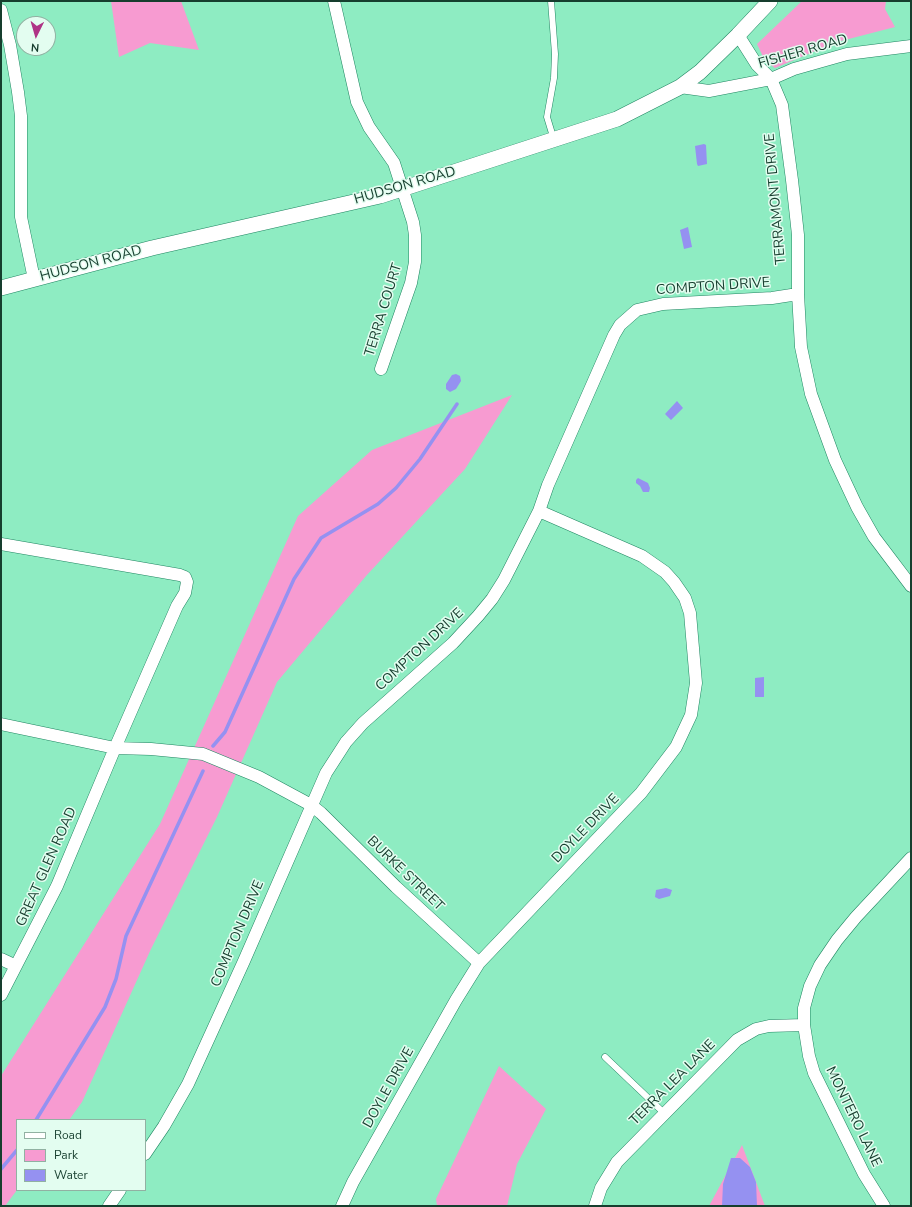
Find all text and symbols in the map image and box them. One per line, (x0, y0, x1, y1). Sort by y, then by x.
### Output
north arrow (16, 16, 56, 56)
street label: FISHER ROAD (756, 31, 850, 73)
text: N (30, 40, 40, 55)
street label: TERRAMONT DRIVE (762, 133, 790, 265)
street label: HUDSON ROAD (352, 163, 458, 209)
street label: HUDSON ROAD (38, 242, 144, 286)
street label: TERRA COURT (362, 261, 406, 359)
street label: COMPTON DRIVE (656, 275, 770, 299)
street label: COMPTON DRIVE (373, 605, 467, 695)
street label: DOYLE DRIVE (549, 791, 623, 867)
street label: GREAT GLEN ROAD (13, 805, 81, 929)
street label: BURKE STREET (363, 833, 447, 915)
street label: COMPTON DRIVE (208, 878, 268, 990)
street label: TERRA LEA LANE (627, 1037, 719, 1129)
street label: DOYLE DRIVE (360, 1045, 418, 1131)
street label: MONTERO LANE (821, 1064, 885, 1170)
legend (16, 1119, 146, 1191)
text: Road (54, 1127, 82, 1143)
text: Park (54, 1147, 78, 1163)
text: Water (54, 1167, 88, 1183)

